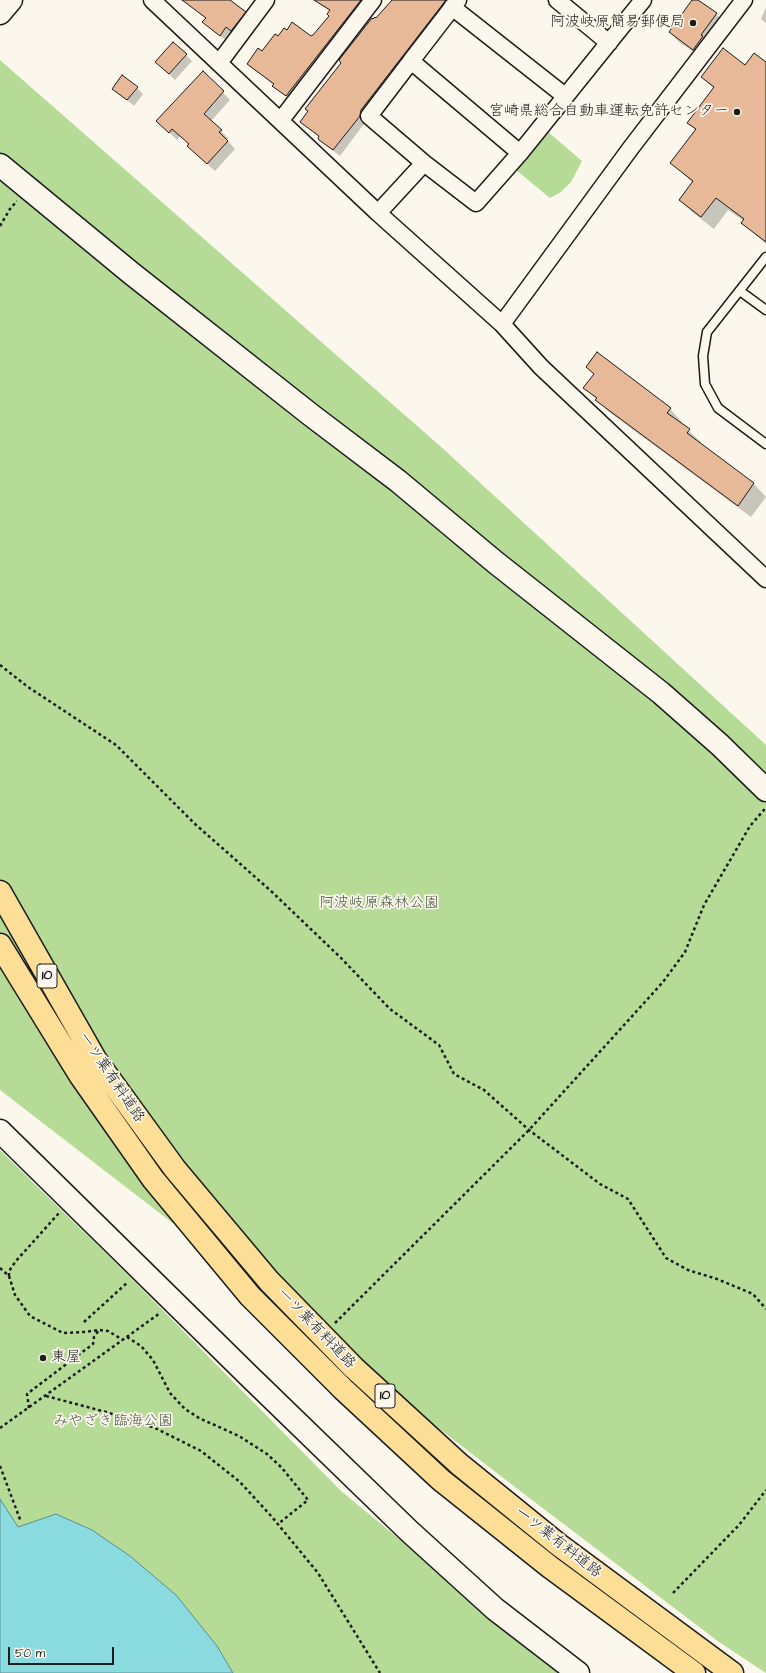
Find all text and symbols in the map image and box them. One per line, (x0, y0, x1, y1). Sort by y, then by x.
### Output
place label: 阿波岐原簡易郵便局 (550, 14, 685, 32)
marker: 阿波岐原簡易郵便局 (688, 18, 698, 28)
place label: 宮崎県総合自動車運転免許センター (489, 103, 729, 121)
marker: 宮崎県総合自動車運転免許センター (732, 107, 742, 117)
park label: 阿波岐原森林公園 (319, 895, 439, 913)
road number: 10 (37, 964, 57, 988)
street label: 一ツ葉有料道路 (74, 1029, 148, 1127)
street label: 一ツ葉有料道路 (273, 1285, 359, 1373)
place label: 東屋 (51, 1349, 81, 1367)
marker: 東屋 (38, 1353, 48, 1363)
road number: 10 (375, 1384, 395, 1408)
park label: みやざき臨海公園 (53, 1413, 173, 1431)
street label: 一ツ葉有料道路 (511, 1504, 605, 1582)
scale bar (10, 1639, 116, 1665)
text: 50 m (15, 1645, 45, 1662)

